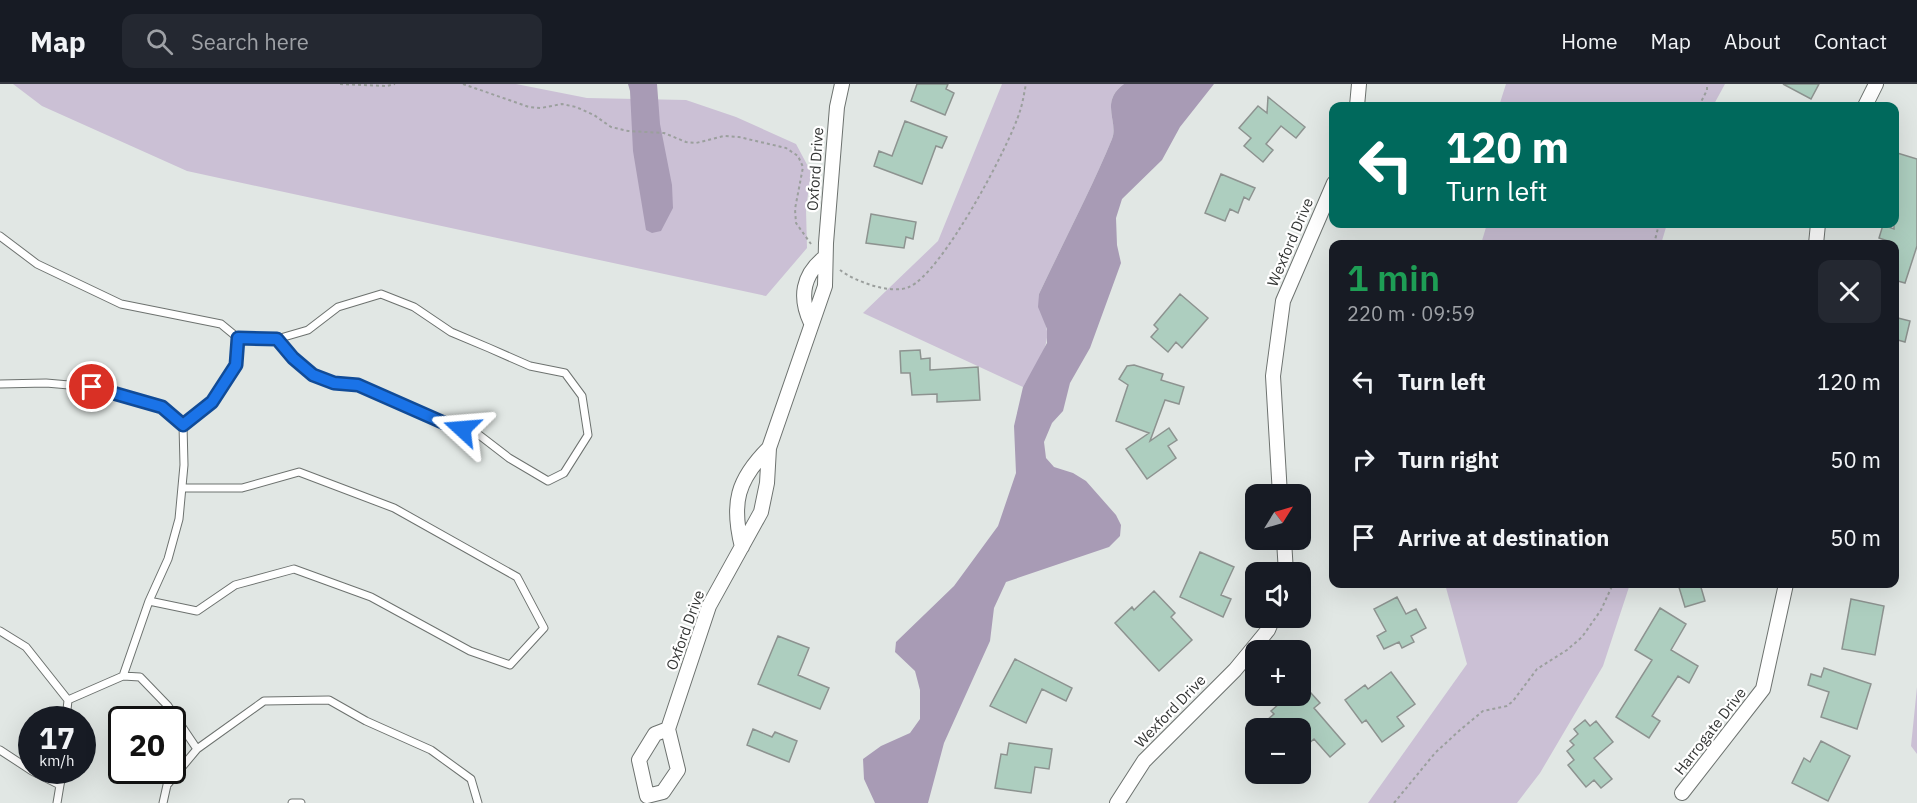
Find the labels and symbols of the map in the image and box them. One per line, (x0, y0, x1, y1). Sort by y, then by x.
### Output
street label: Oxford Drive (803, 126, 827, 212)
street label: Wexford Drive (1263, 195, 1317, 289)
pin (66, 361, 117, 412)
position arrow (430, 397, 494, 461)
north arrow (1245, 484, 1311, 550)
street label: Oxford Drive (662, 587, 708, 673)
street label: Wexford Drive (1130, 670, 1210, 752)
street label: Harrogate Drive (1670, 684, 1750, 778)
speed limit sign: 20 (108, 706, 186, 784)

